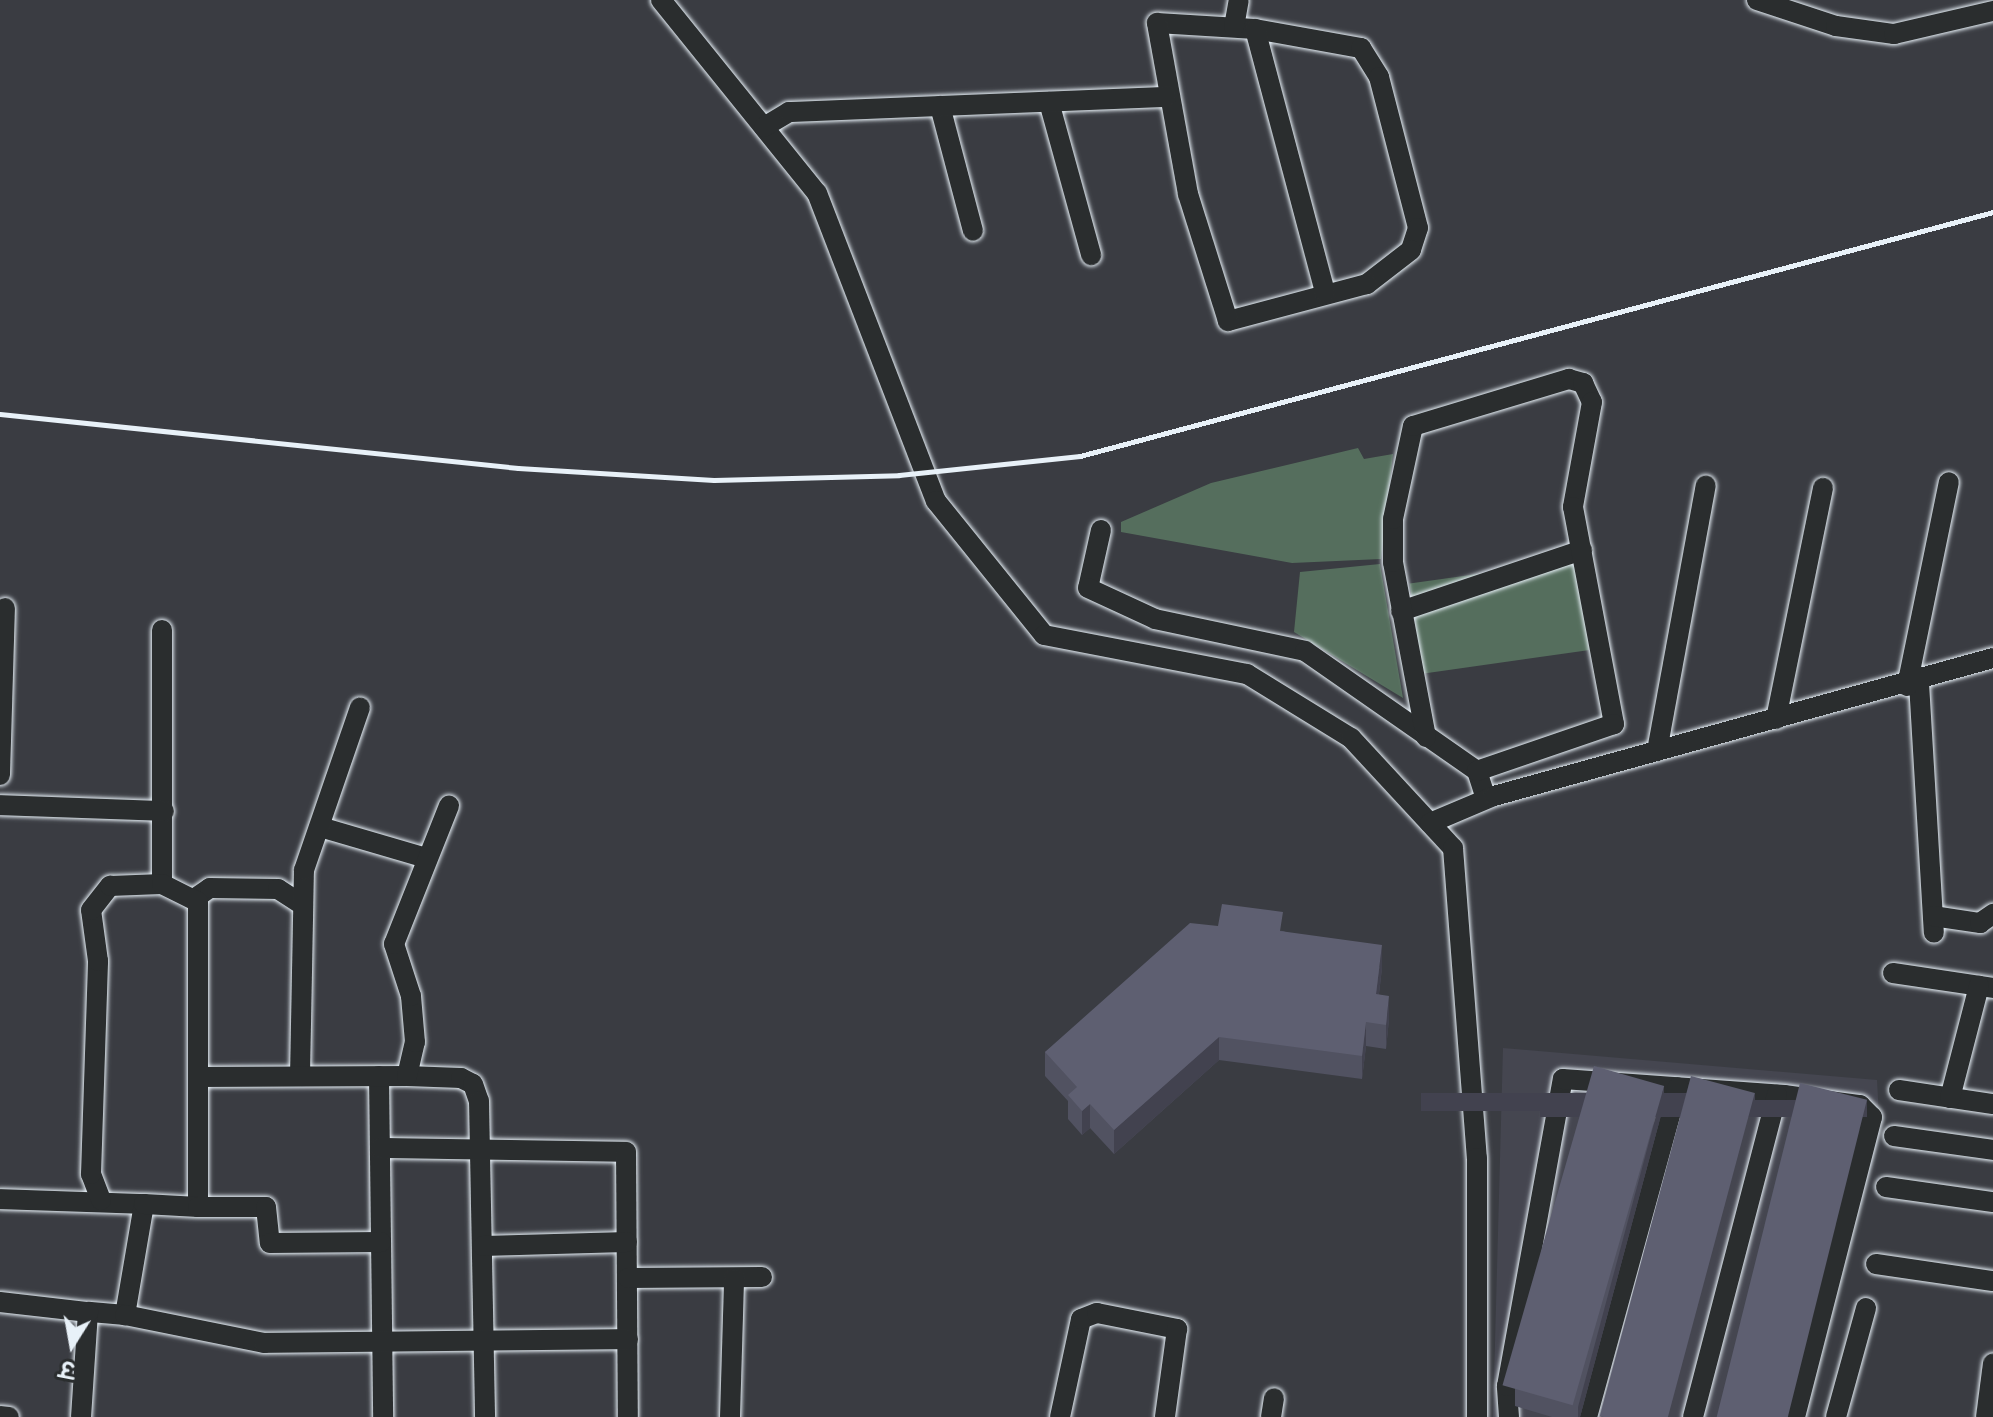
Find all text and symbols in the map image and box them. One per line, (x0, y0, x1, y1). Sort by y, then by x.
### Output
north arrow (32, 1305, 112, 1385)
text: उ (58, 1353, 77, 1384)

